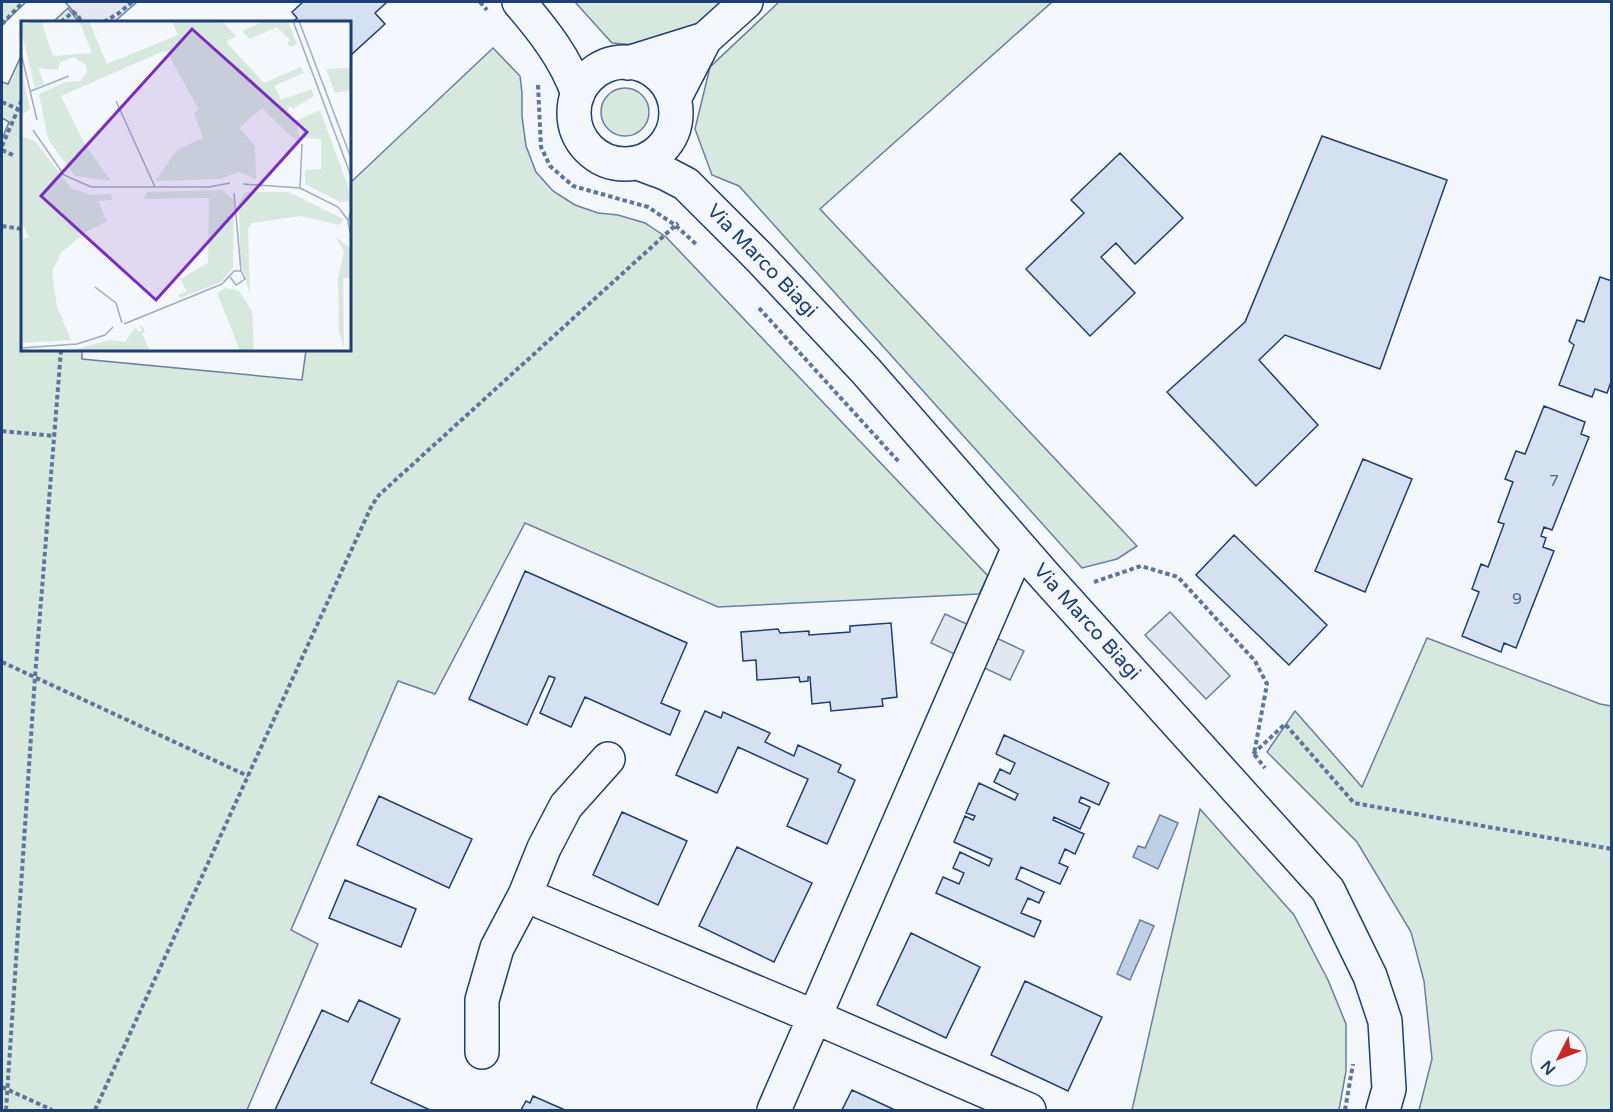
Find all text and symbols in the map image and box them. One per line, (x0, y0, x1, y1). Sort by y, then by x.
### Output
inset map (21, 21, 351, 351)
street label: Via Marco Biagi (702, 199, 822, 323)
house number: 7 (1549, 471, 1559, 491)
street label: Via Marco Biagi (1028, 559, 1146, 685)
house number: 9 (1512, 589, 1522, 609)
north arrow (1529, 1028, 1589, 1088)
text: N (1537, 1056, 1560, 1079)

